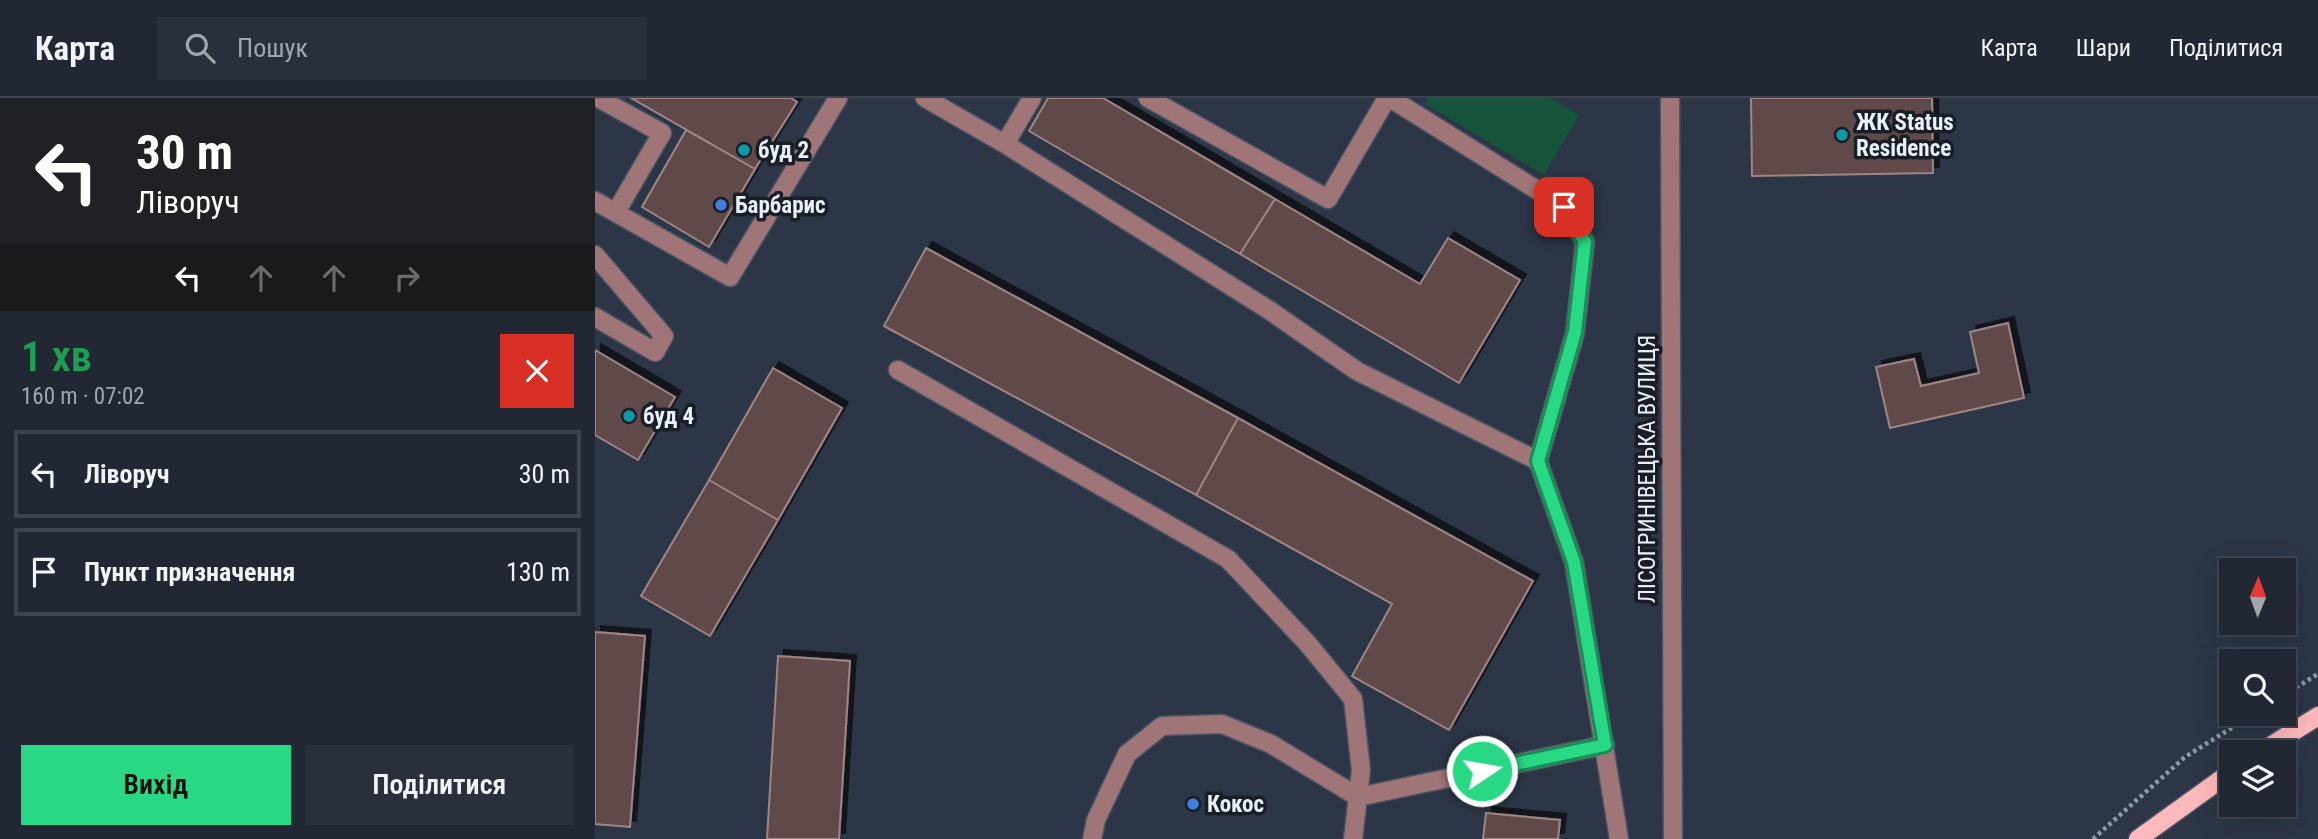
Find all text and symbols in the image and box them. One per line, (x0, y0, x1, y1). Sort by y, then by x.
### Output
search box (157, 17, 647, 80)
text: Карта (35, 29, 115, 68)
icon: search (181, 29, 219, 67)
text: Пошук (237, 33, 308, 63)
text: Карта (1980, 34, 2038, 62)
text: Шари (2076, 34, 2131, 62)
text: Поділитися (2169, 34, 2283, 62)
place label: ЖК Status Residence (1856, 109, 1954, 162)
text: 30 m (136, 124, 233, 181)
icon: left (21, 126, 112, 217)
marker: ЖК Status Residence (1834, 127, 1850, 143)
place label: буд 2 (758, 137, 809, 164)
marker: буд 2 (736, 142, 752, 158)
pin (1534, 177, 1594, 237)
text: Ліворуч (136, 183, 240, 221)
icon: arrive (1545, 188, 1583, 226)
place label: Барбарис (735, 192, 826, 219)
marker: Барбарис (713, 197, 729, 213)
icon: left (169, 259, 207, 297)
icon: ahead (242, 259, 280, 297)
icon: ahead (315, 259, 353, 297)
icon: right (388, 259, 426, 297)
text: 1 хв (21, 332, 92, 381)
button: close (500, 334, 574, 408)
street label: ЛІСОГРИНІВЕЦЬКА ВУЛИЦЯ (1634, 335, 1661, 603)
text: 160 m · 07:02 (21, 383, 145, 410)
place label: буд 4 (643, 403, 694, 430)
marker: буд 4 (621, 408, 637, 424)
icon: left (25, 455, 63, 493)
text: Ліворуч (84, 459, 169, 489)
text: 30 m (519, 459, 570, 489)
icon: arrive (25, 553, 63, 591)
text: Пункт призначення (84, 557, 295, 587)
text: 130 m (506, 557, 570, 587)
north arrow (2219, 558, 2296, 635)
map controls (2219, 558, 2296, 817)
button: search (2219, 649, 2296, 726)
position arrow (1445, 734, 1519, 808)
button: layers (2219, 740, 2296, 817)
button: Вихід (21, 745, 291, 825)
button: Поділитися (305, 745, 574, 825)
place label: Кокос (1207, 791, 1264, 818)
marker: Кокос (1185, 796, 1201, 812)

